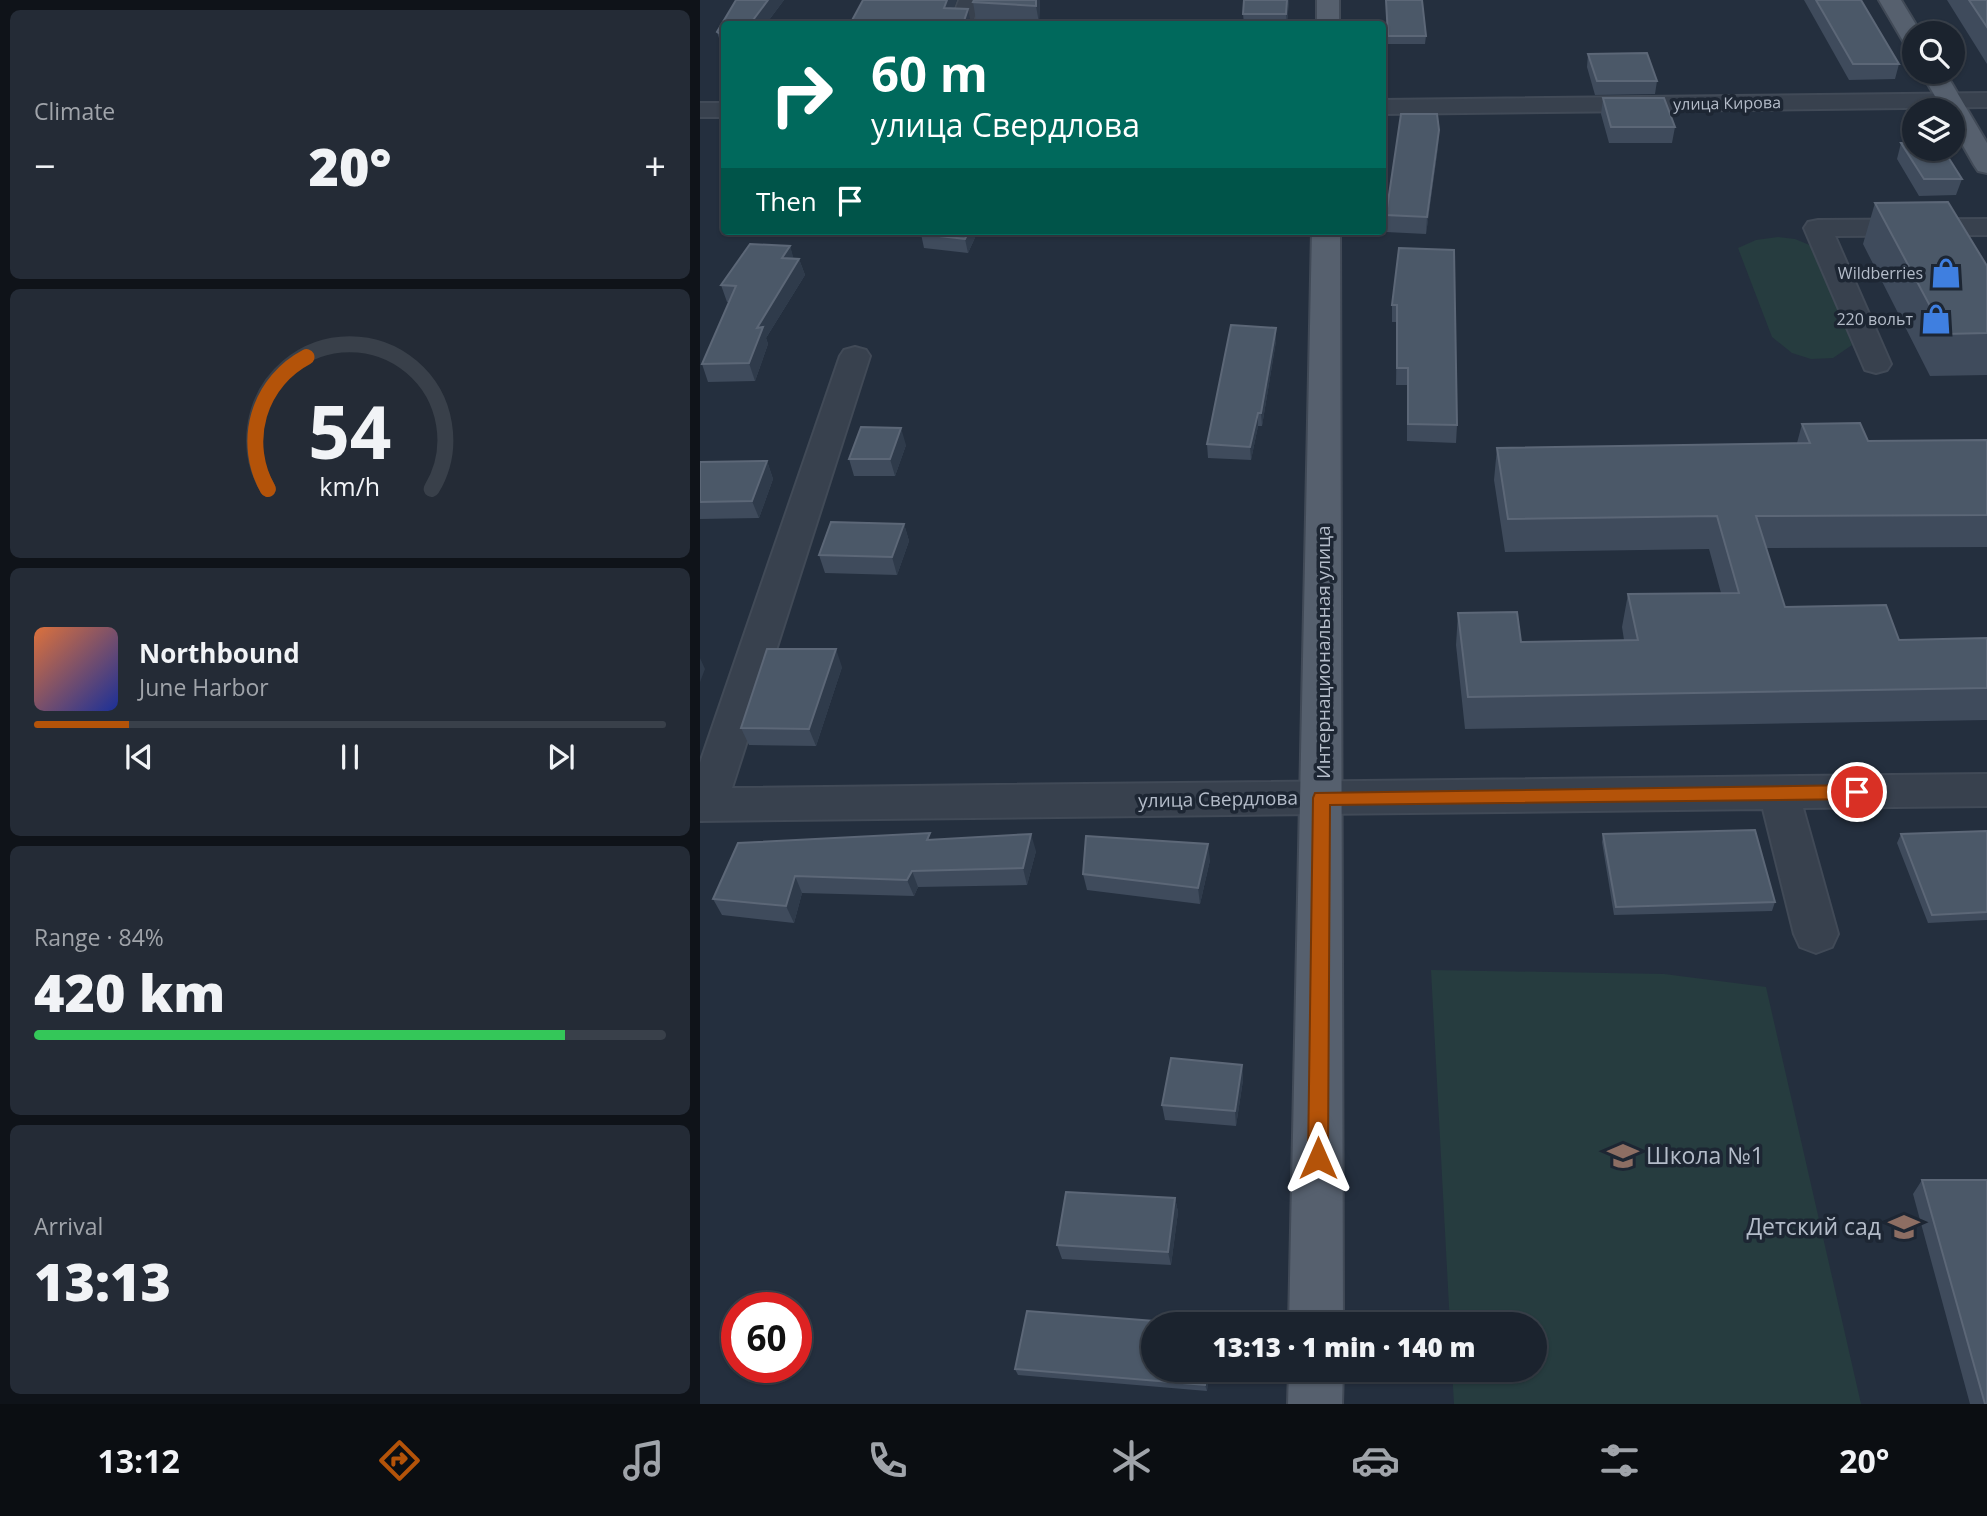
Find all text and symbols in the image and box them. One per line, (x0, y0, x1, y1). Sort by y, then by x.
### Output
map controls (1902, 21, 1965, 161)
button: search (1902, 21, 1965, 84)
text: 60 m (871, 40, 988, 106)
icon: right (756, 49, 847, 140)
street label: улица Кирова (1673, 91, 1781, 115)
text: Climate (34, 95, 115, 127)
button: layers (1902, 98, 1965, 161)
text: улица Свердлова (871, 103, 1140, 146)
text: 20° (309, 130, 391, 201)
text: − (34, 139, 56, 191)
text: + (644, 139, 666, 191)
icon: arrive (831, 182, 869, 220)
text: Then (756, 183, 817, 219)
shop icon: Wildberries (1929, 256, 1963, 290)
place label: Wildberries (1838, 262, 1923, 284)
shop icon: 220 вольт (1919, 302, 1953, 336)
place label: 220 вольт (1836, 308, 1913, 330)
text: 54 (308, 382, 392, 481)
text: km/h (320, 469, 380, 503)
street label: Интернациональная улица (1310, 525, 1336, 779)
text: Northbound (139, 635, 300, 671)
text: June Harbor (139, 671, 269, 703)
icon: previous (120, 738, 158, 776)
icon: pause (331, 738, 369, 776)
icon: next (542, 738, 580, 776)
pin (1827, 762, 1887, 822)
icon: arrive (1838, 773, 1876, 811)
street label: улица Свердлова (1138, 785, 1298, 813)
text: Range · 84% (34, 921, 164, 953)
text: 420 km (34, 956, 225, 1027)
position arrow (1281, 1121, 1355, 1195)
school or university icon: Школа №1 (1606, 1139, 1640, 1173)
place label: Школа №1 (1646, 1139, 1764, 1171)
text: Arrival (34, 1210, 103, 1242)
place label: Детский сад (1746, 1210, 1881, 1242)
school or university icon: Детский сад (1887, 1210, 1921, 1244)
text: 13:13 (34, 1245, 171, 1316)
speed limit sign: 60 (721, 1292, 812, 1383)
text: 13:13 · 1 min · 140 m (1213, 1329, 1475, 1365)
icon: directions (375, 1436, 424, 1485)
icon: music (619, 1436, 668, 1485)
icon: phone (863, 1436, 912, 1485)
icon: climate (1107, 1436, 1156, 1485)
icon: car (1351, 1436, 1400, 1485)
icon: filters (1595, 1436, 1644, 1485)
text: 13:12 (98, 1439, 180, 1482)
text: 20° (1839, 1439, 1889, 1482)

